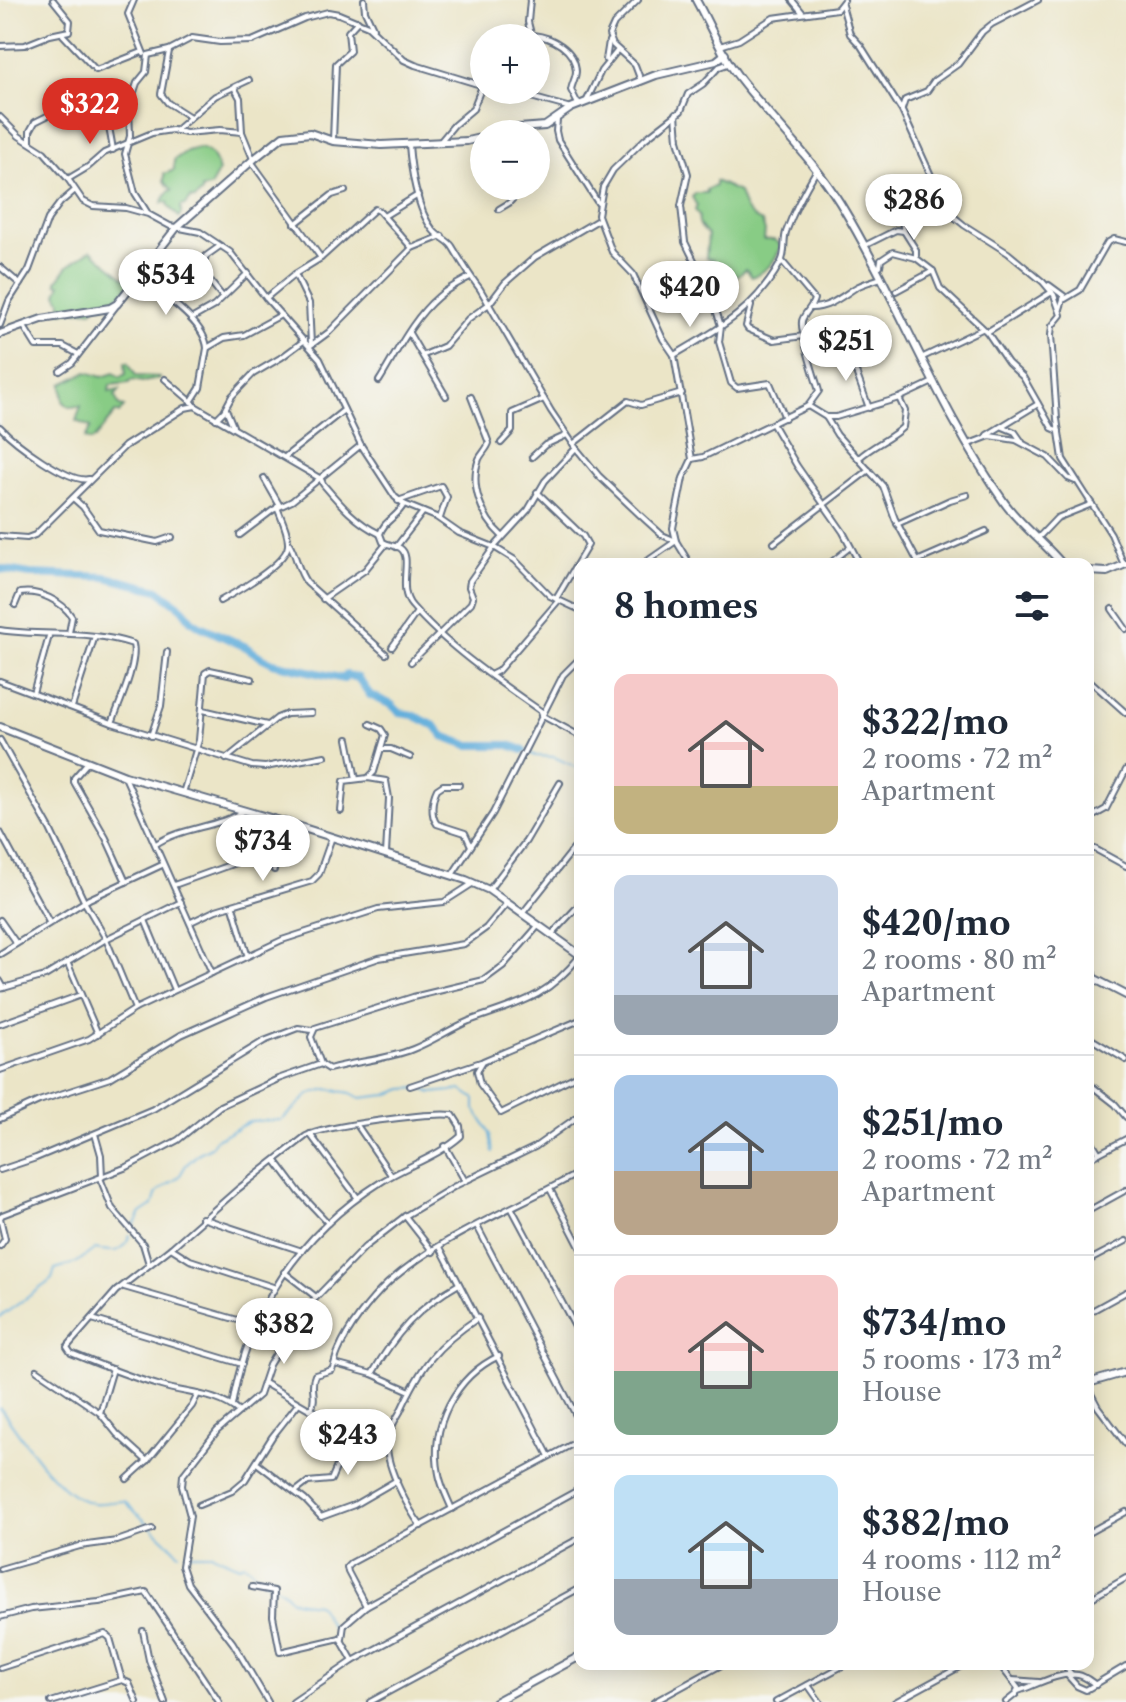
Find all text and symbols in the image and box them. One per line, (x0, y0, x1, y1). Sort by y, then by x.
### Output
map controls (470, 24, 550, 200)
button: + (470, 24, 550, 104)
pin: $322 (43, 78, 137, 146)
text: $322 (60, 88, 120, 120)
button: − (470, 120, 550, 200)
pin: $286 (867, 174, 961, 242)
text: $286 (883, 184, 945, 216)
pin: $534 (119, 249, 213, 317)
text: $534 (137, 259, 195, 291)
pin: $420 (643, 261, 737, 329)
text: $420 (659, 271, 721, 303)
pin: $251 (799, 315, 893, 383)
text: $251 (818, 325, 874, 357)
icon: filters (1010, 584, 1054, 628)
text: 8 homes (614, 585, 758, 627)
text: $322/mo (862, 701, 1009, 743)
icon: home (678, 706, 774, 802)
text: 2 rooms · 72 m² (862, 743, 1053, 775)
text: Apartment (862, 775, 995, 807)
pin: $734 (216, 815, 310, 883)
text: $734 (234, 825, 292, 857)
text: $420/mo (862, 902, 1011, 944)
icon: home (678, 907, 774, 1003)
text: 2 rooms · 80 m² (862, 944, 1057, 976)
text: Apartment (862, 976, 995, 1008)
text: $251/mo (862, 1102, 1003, 1144)
icon: home (678, 1107, 774, 1203)
text: 2 rooms · 72 m² (862, 1144, 1053, 1176)
text: Apartment (862, 1176, 995, 1208)
pin: $382 (237, 1298, 331, 1366)
text: $734/mo (862, 1302, 1006, 1344)
icon: home (678, 1307, 774, 1403)
text: $382 (254, 1308, 314, 1340)
text: 5 rooms · 173 m² (862, 1344, 1062, 1376)
text: House (862, 1376, 942, 1408)
pin: $243 (301, 1409, 395, 1477)
text: $243 (318, 1419, 378, 1451)
text: $382/mo (862, 1502, 1009, 1544)
icon: home (678, 1507, 774, 1603)
text: 4 rooms · 112 m² (862, 1544, 1062, 1576)
text: House (862, 1576, 942, 1608)

